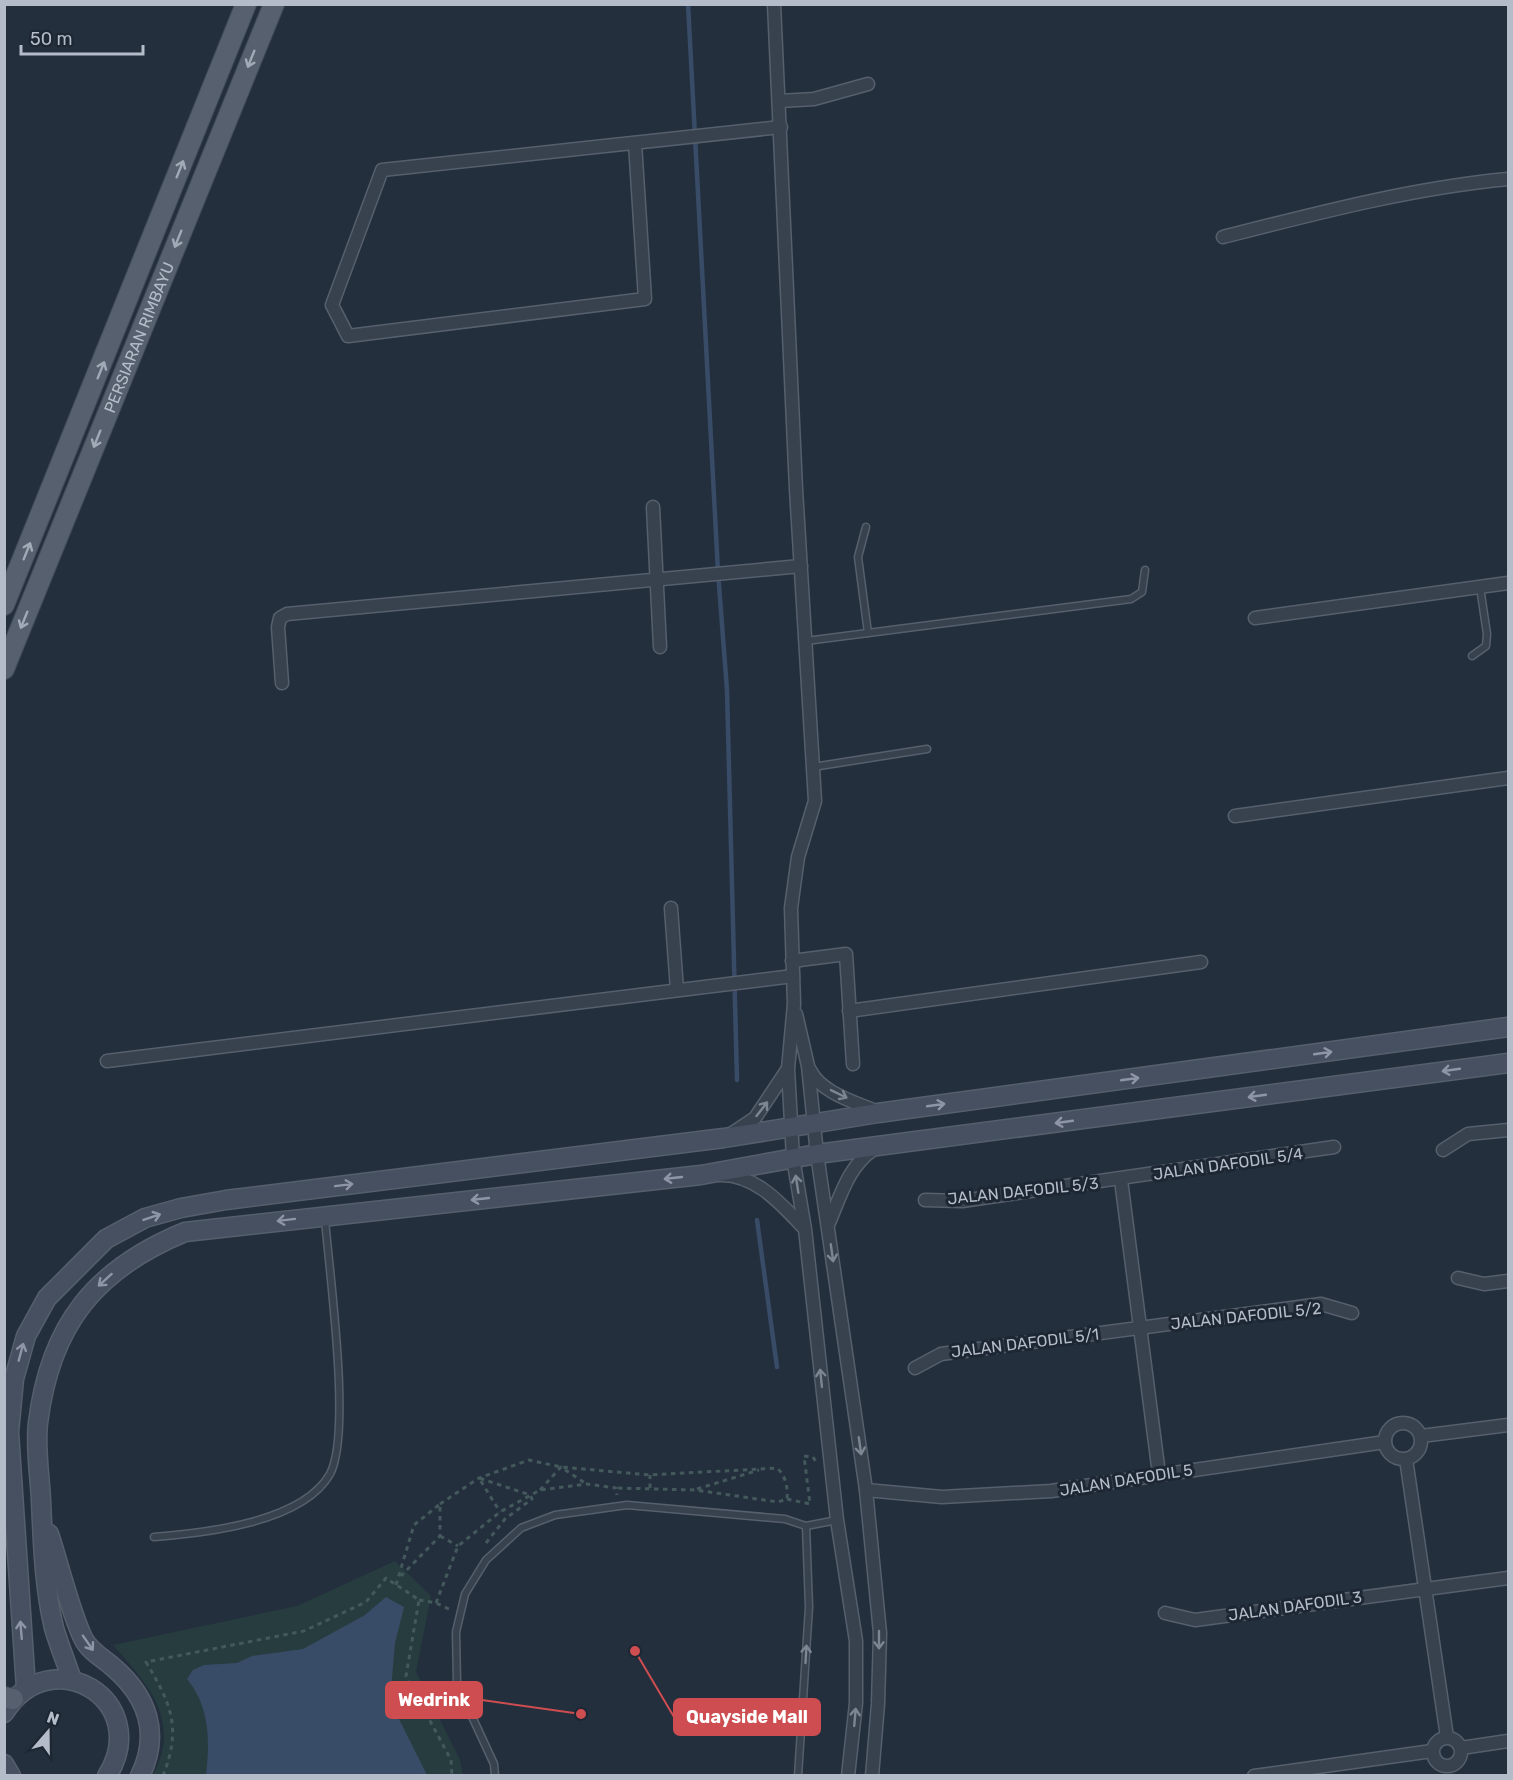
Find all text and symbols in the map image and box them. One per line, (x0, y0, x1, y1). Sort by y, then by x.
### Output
scale bar (21, 18, 142, 56)
text: 50 m (30, 28, 73, 50)
one-way arrow (245, 49, 256, 67)
one-way arrow (175, 161, 186, 179)
one-way arrow (172, 230, 183, 248)
street label: PERSIARAN RIMBAYU (100, 259, 178, 416)
one-way arrow (96, 361, 107, 380)
one-way arrow (91, 430, 102, 448)
one-way arrow (22, 542, 33, 560)
one-way arrow (18, 611, 29, 629)
one-way arrow (1312, 1047, 1332, 1058)
one-way arrow (1441, 1065, 1461, 1076)
one-way arrow (1119, 1073, 1139, 1084)
one-way arrow (830, 1089, 848, 1101)
one-way arrow (1248, 1091, 1268, 1102)
one-way arrow (926, 1099, 946, 1110)
one-way arrow (755, 1101, 768, 1117)
one-way arrow (1055, 1117, 1074, 1128)
street label: JALAN DAFODIL 5/4 (1152, 1144, 1304, 1184)
one-way arrow (664, 1173, 684, 1184)
street label: JALAN DAFODIL 5/3 (947, 1174, 1099, 1208)
one-way arrow (792, 1175, 803, 1195)
one-way arrow (334, 1179, 353, 1190)
one-way arrow (470, 1194, 490, 1205)
one-way arrow (142, 1210, 161, 1221)
one-way arrow (276, 1215, 296, 1226)
one-way arrow (826, 1243, 837, 1262)
one-way arrow (98, 1273, 113, 1287)
street label: JALAN DAFODIL 5/2 (1170, 1299, 1322, 1333)
street label: JALAN DAFODIL 5/1 (950, 1324, 1100, 1362)
one-way arrow (16, 1343, 28, 1362)
one-way arrow (816, 1368, 827, 1388)
one-way arrow (854, 1436, 865, 1455)
street label: JALAN DAFODIL 5 (1058, 1460, 1194, 1500)
street label: JALAN DAFODIL 3 (1227, 1587, 1363, 1625)
one-way arrow (16, 1620, 27, 1640)
one-way arrow (873, 1629, 885, 1649)
one-way arrow (82, 1635, 94, 1651)
one-way arrow (801, 1645, 812, 1665)
callout: Wedrink (386, 1682, 482, 1718)
text: Wedrink (398, 1689, 471, 1711)
callout: Quayside Mall (674, 1699, 820, 1735)
north arrow (18, 1702, 78, 1762)
text: Quayside Mall (686, 1706, 808, 1728)
text: N (44, 1707, 62, 1729)
one-way arrow (849, 1708, 860, 1728)

